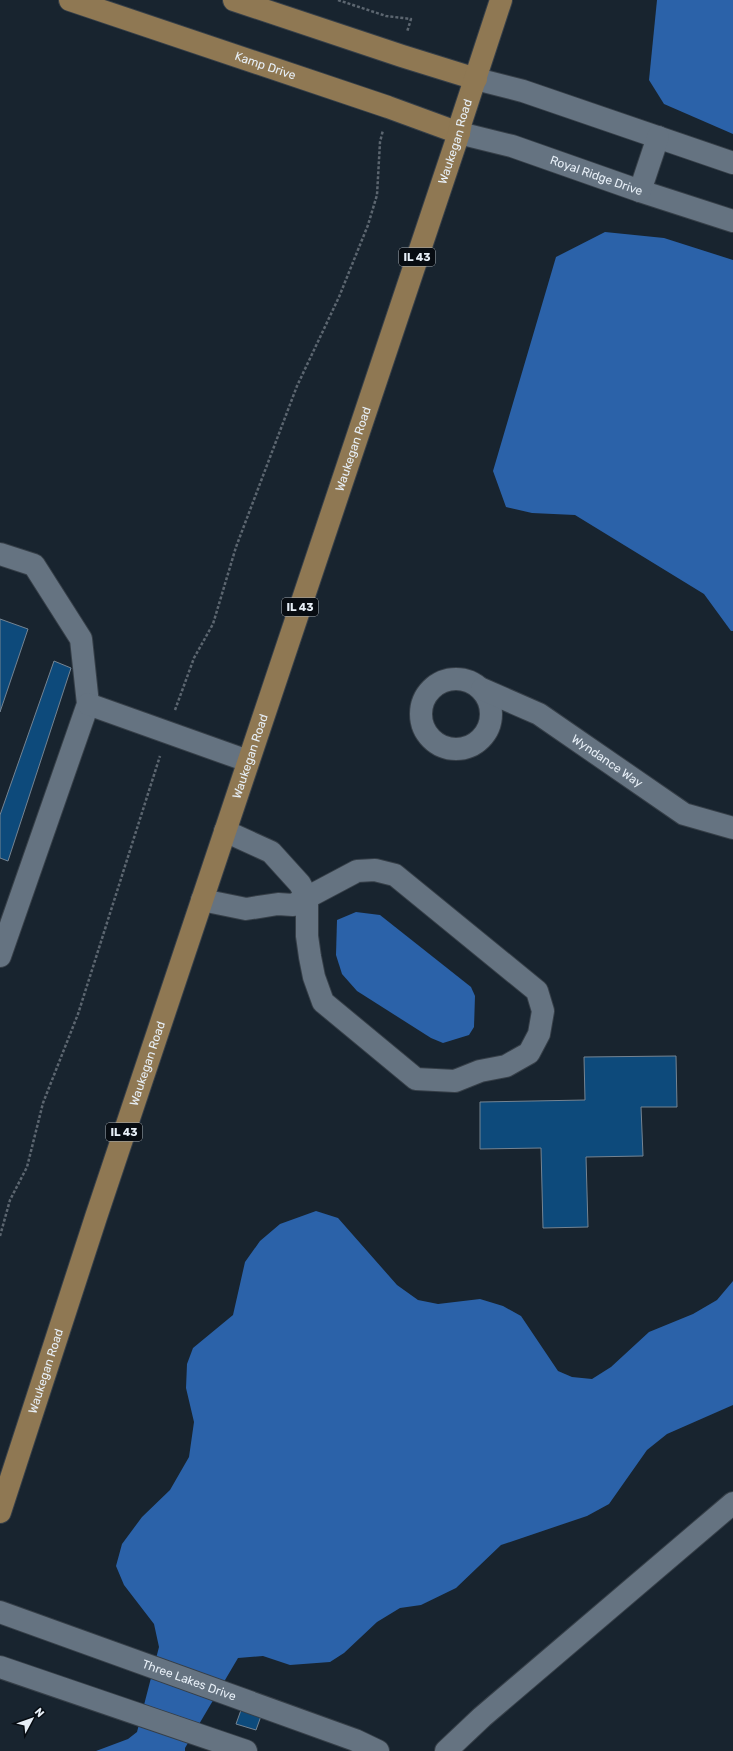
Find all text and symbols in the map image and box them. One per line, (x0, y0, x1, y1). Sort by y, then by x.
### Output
street label: Kamp Drive (233, 49, 298, 83)
street label: Waukegan Road (435, 97, 475, 186)
street label: Royal Ridge Drive (548, 153, 645, 198)
road number: IL 43 (399, 248, 435, 266)
street label: Waukegan Road (332, 405, 374, 493)
road number: IL 43 (282, 598, 318, 616)
street label: Waukegan Road (230, 712, 271, 800)
street label: Wyndance Way (569, 732, 646, 791)
street label: Waukegan Road (127, 1019, 168, 1108)
road number: IL 43 (106, 1123, 142, 1141)
street label: Waukegan Road (25, 1327, 66, 1415)
street label: Three Lakes Drive (140, 1657, 238, 1704)
north arrow (12, 1699, 52, 1739)
text: N (32, 1706, 47, 1720)

